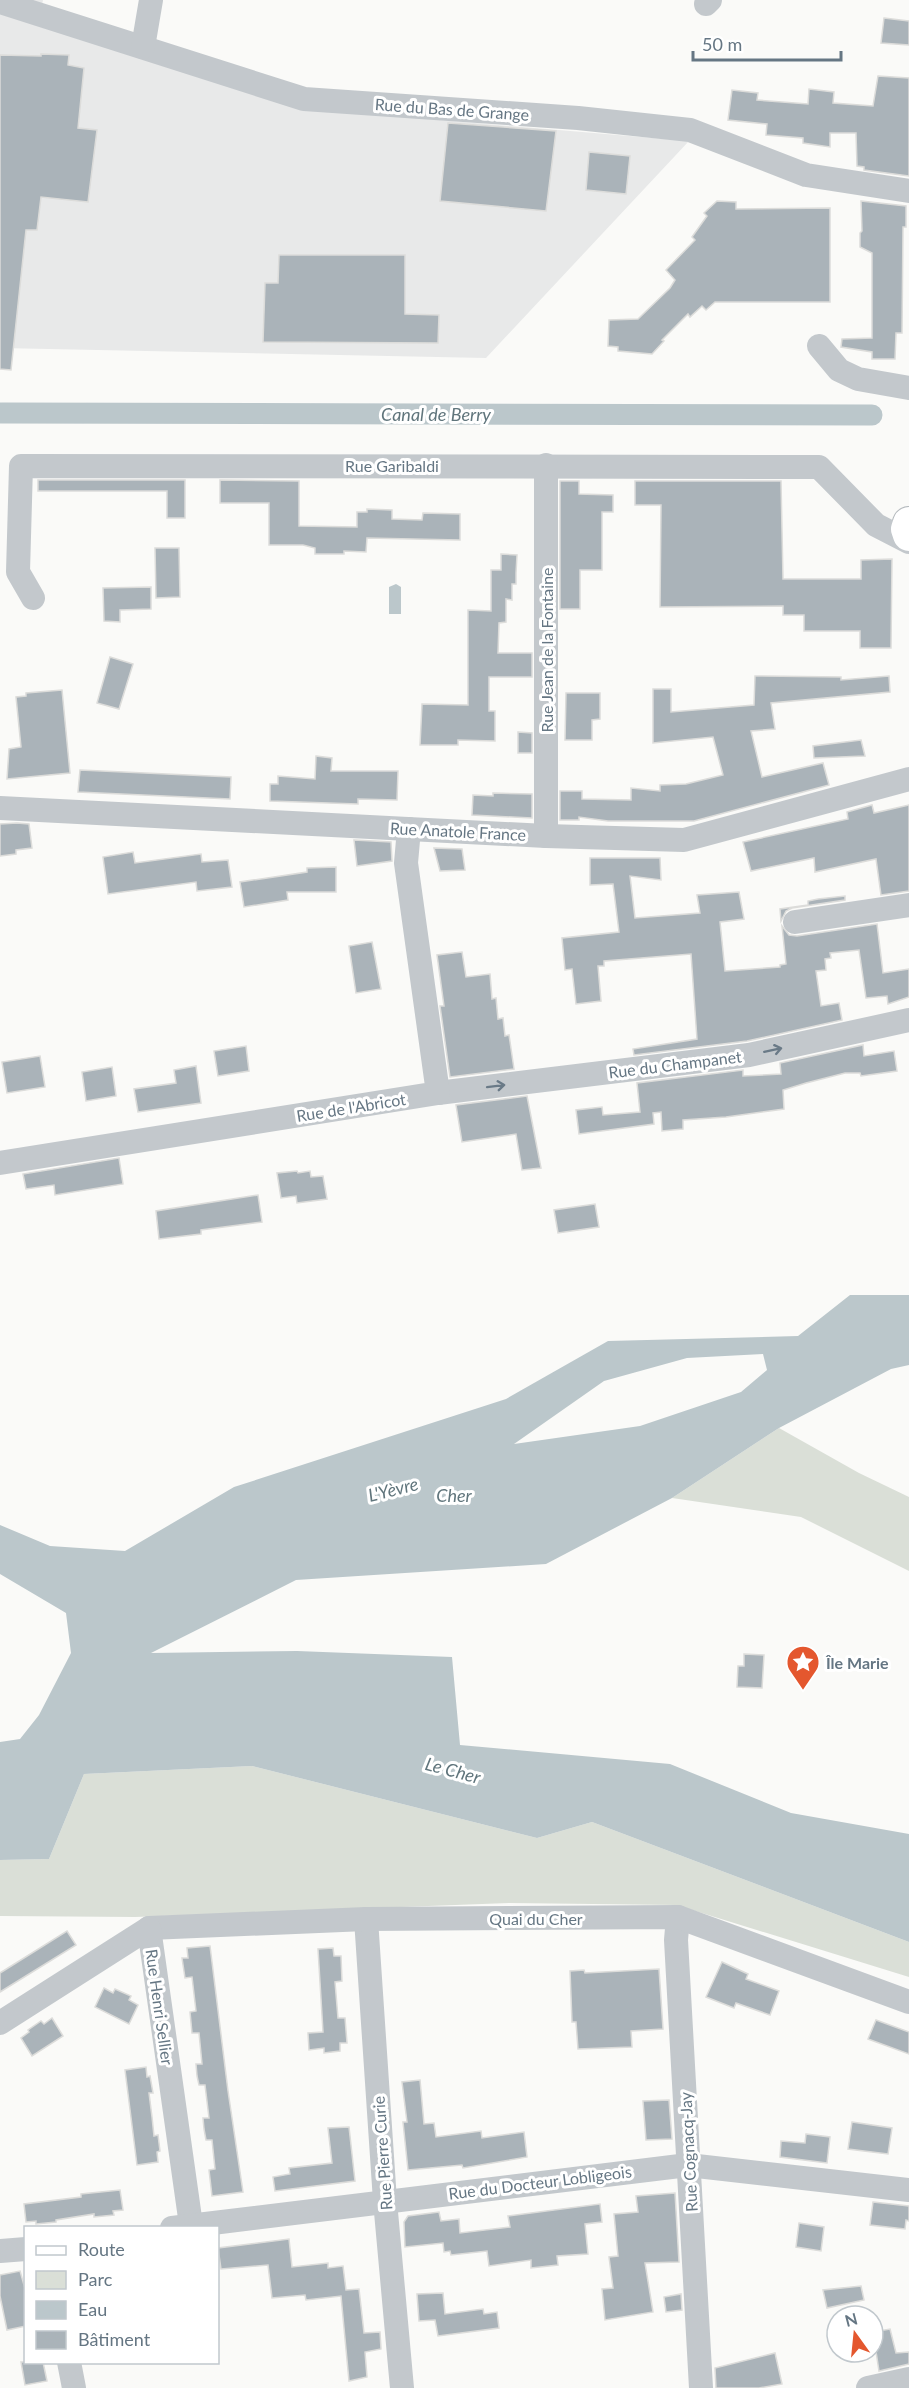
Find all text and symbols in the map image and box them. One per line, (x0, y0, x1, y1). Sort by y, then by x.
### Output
scale bar (693, 24, 842, 62)
text: 50 m (702, 33, 742, 55)
street label: Rue du Bas de Grange (374, 94, 530, 124)
water label: Canal de Berry (381, 403, 491, 425)
street label: Rue Garibaldi (345, 456, 439, 475)
street label: Rue Jean de la Fontaine (537, 567, 556, 733)
street label: Rue Anatole France (390, 818, 526, 844)
one-way arrow (762, 1044, 782, 1055)
street label: Rue du Champanet (607, 1046, 743, 1082)
one-way arrow (486, 1080, 505, 1091)
street label: Rue de l'Abricot (295, 1089, 407, 1125)
water label: L'Yèvre (366, 1472, 420, 1506)
water label: Cher (436, 1484, 473, 1506)
place icon: Île Marie (785, 1644, 821, 1691)
place label: Île Marie (825, 1653, 889, 1672)
water label: Le Cher (423, 1752, 484, 1788)
street label: Quai du Cher (489, 1909, 583, 1928)
street label: Rue Henri Sellier (142, 1948, 178, 2066)
street label: Rue Cognacq-Jay (675, 2091, 701, 2212)
street label: Rue Pierre Curie (369, 2095, 395, 2211)
street label: Rue du Docteur Lobligeois (447, 2161, 633, 2203)
legend (24, 2226, 219, 2364)
text: Route (78, 2238, 125, 2260)
text: Parc (78, 2268, 113, 2290)
text: Eau (78, 2298, 107, 2320)
north arrow (825, 2304, 885, 2364)
text: N (843, 2308, 859, 2330)
text: Bâtiment (78, 2328, 151, 2350)

